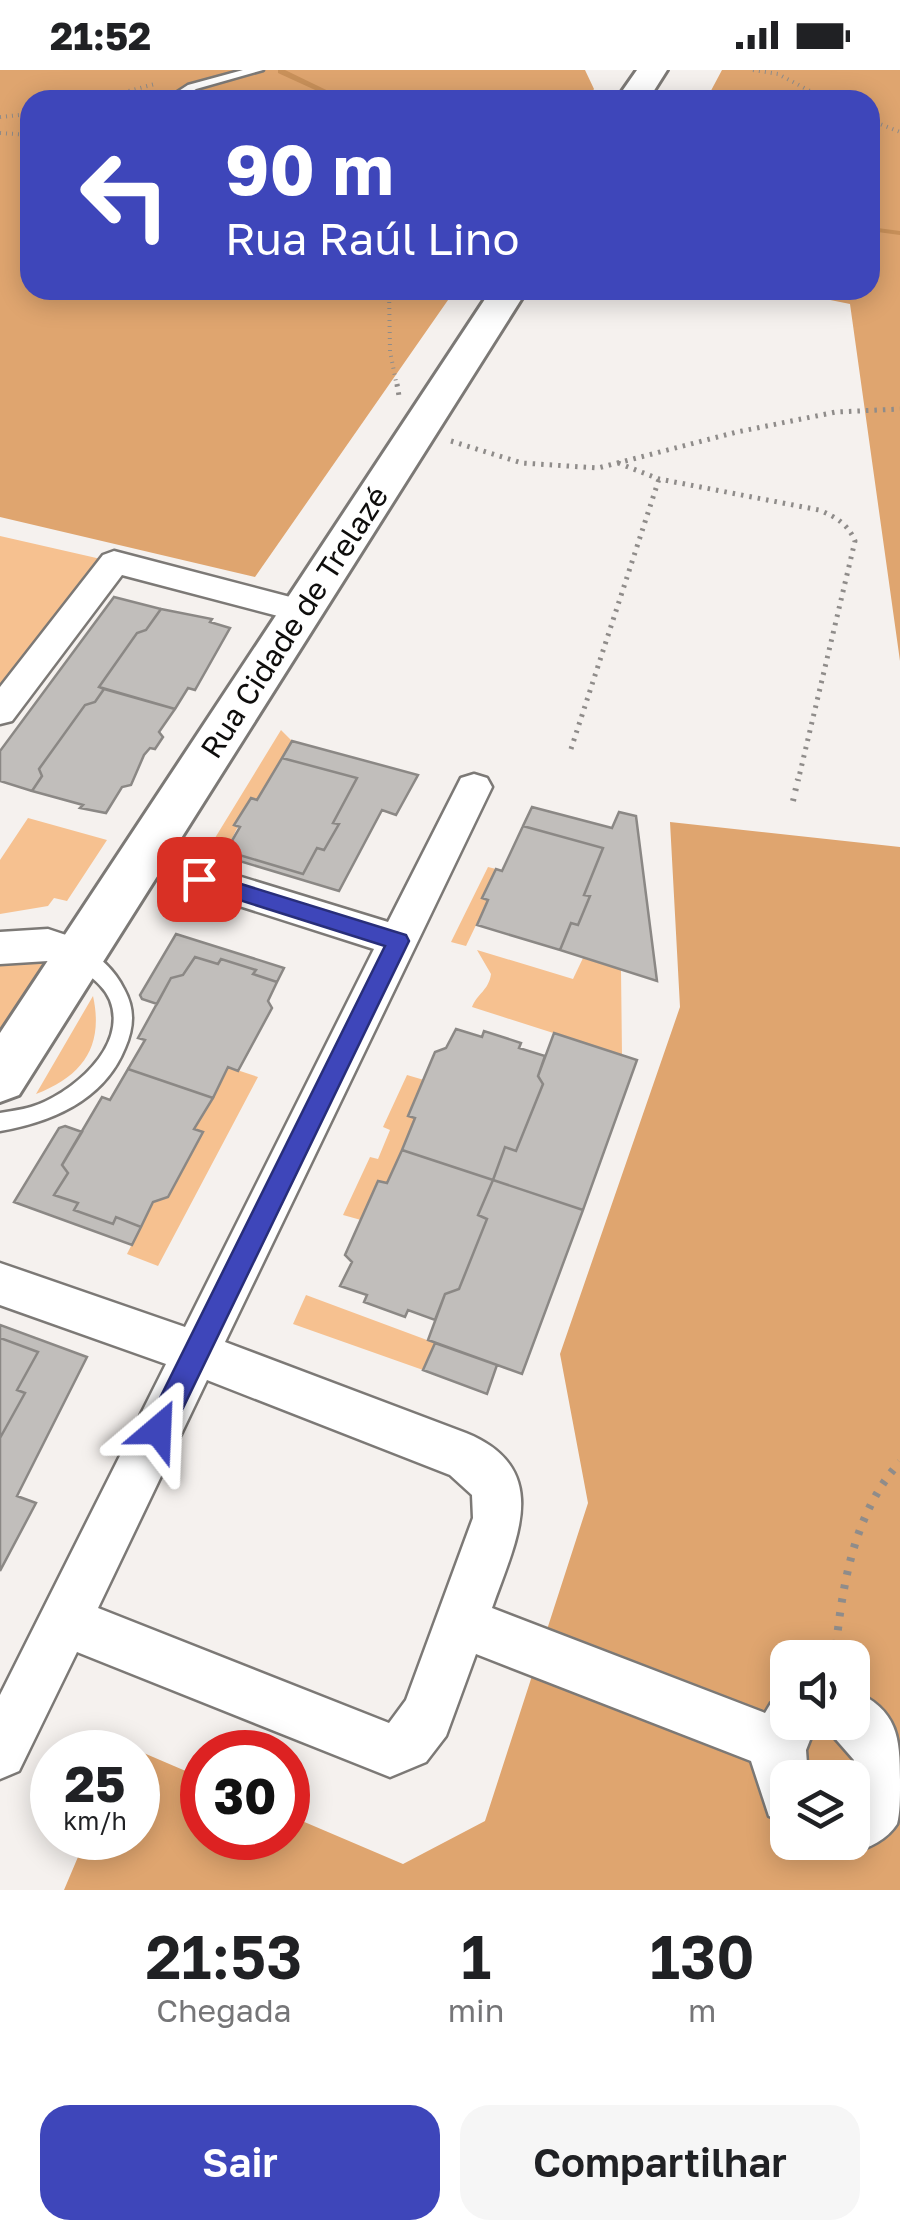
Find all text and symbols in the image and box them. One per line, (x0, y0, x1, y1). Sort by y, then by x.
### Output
text: 21:52 (50, 13, 151, 58)
text: 90 m (225, 126, 394, 210)
icon: left (60, 130, 190, 260)
text: Rua Raúl Lino (225, 211, 519, 265)
street label: Rua Cidade de Trelazé (193, 479, 395, 765)
pin (157, 837, 242, 922)
icon: arrive (172, 852, 227, 907)
position arrow (106, 1378, 210, 1482)
map controls (770, 1640, 870, 1860)
button: sound (770, 1640, 870, 1740)
speed limit sign: 30 (180, 1730, 310, 1860)
text: 25 (64, 1753, 125, 1813)
button: layers (770, 1760, 870, 1860)
text: km/h (63, 1805, 127, 1836)
text: 21:53 (145, 1920, 302, 1992)
text: 1 (461, 1920, 491, 1992)
text: 130 (650, 1920, 755, 1992)
text: Chegada (156, 1991, 292, 2029)
text: min (448, 1991, 504, 2029)
text: m (688, 1991, 716, 2029)
button: Sair (40, 2105, 440, 2220)
button: Compartilhar (460, 2105, 860, 2220)

